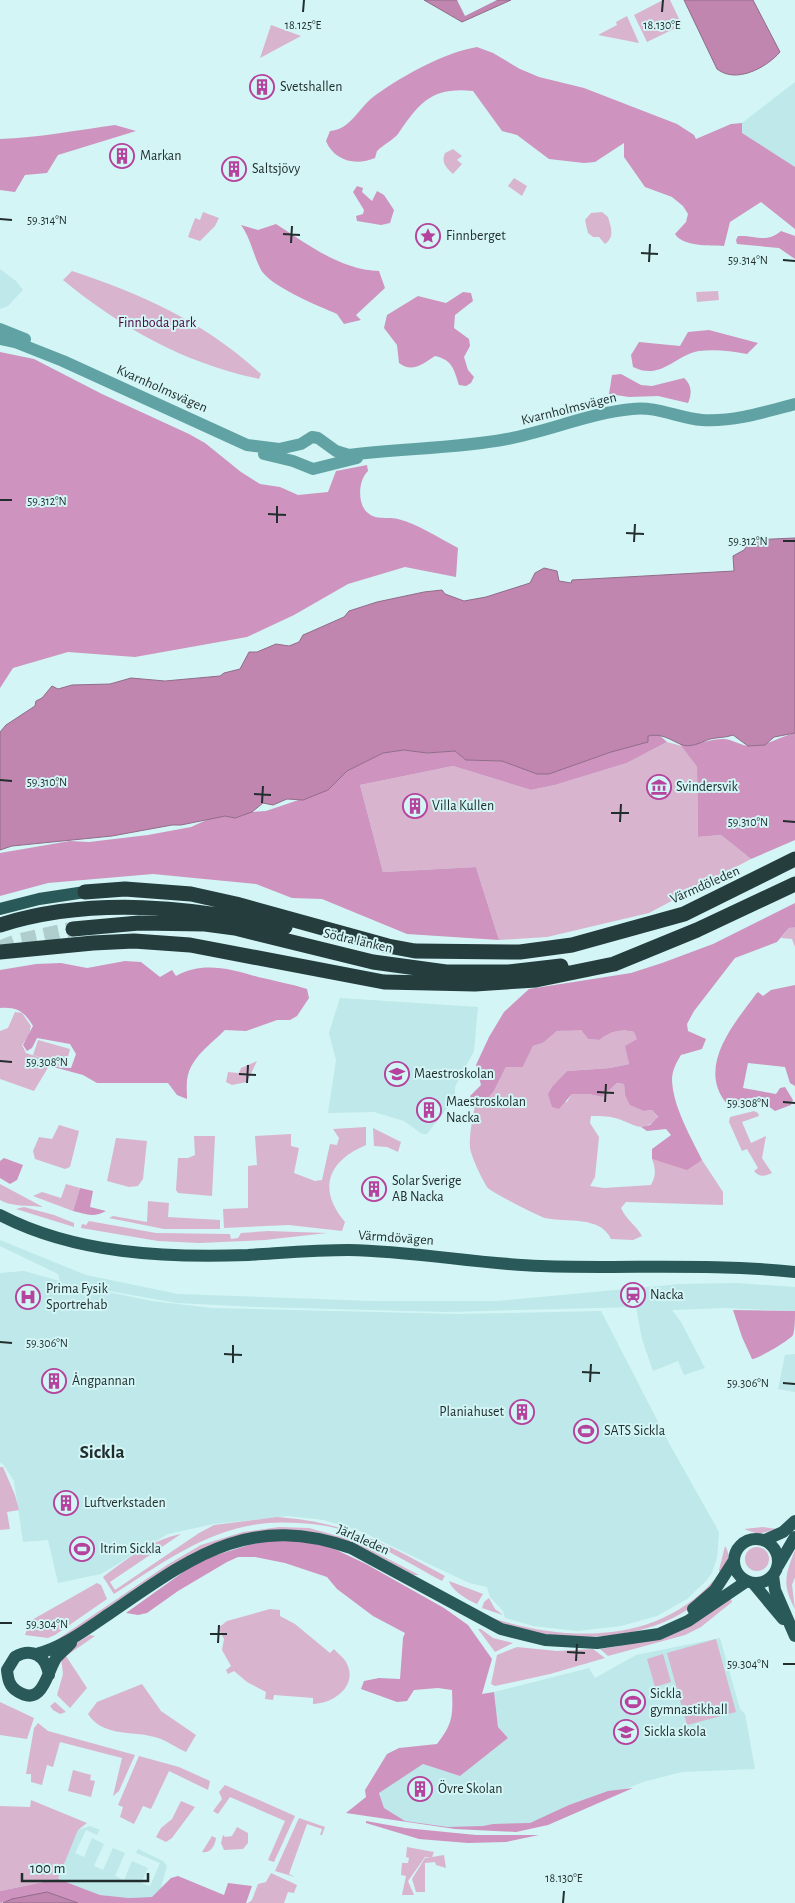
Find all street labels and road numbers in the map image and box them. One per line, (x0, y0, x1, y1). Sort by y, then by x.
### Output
street label: Kvarnholmsvägen (115, 363, 209, 415)
street label: Kvarnholmsvägen (520, 390, 618, 428)
street label: Värmdöleden (668, 864, 742, 906)
street label: Södra länken (322, 926, 394, 956)
street label: Värmdövägen (358, 1228, 434, 1248)
street label: Järlaleden (335, 1522, 391, 1558)

